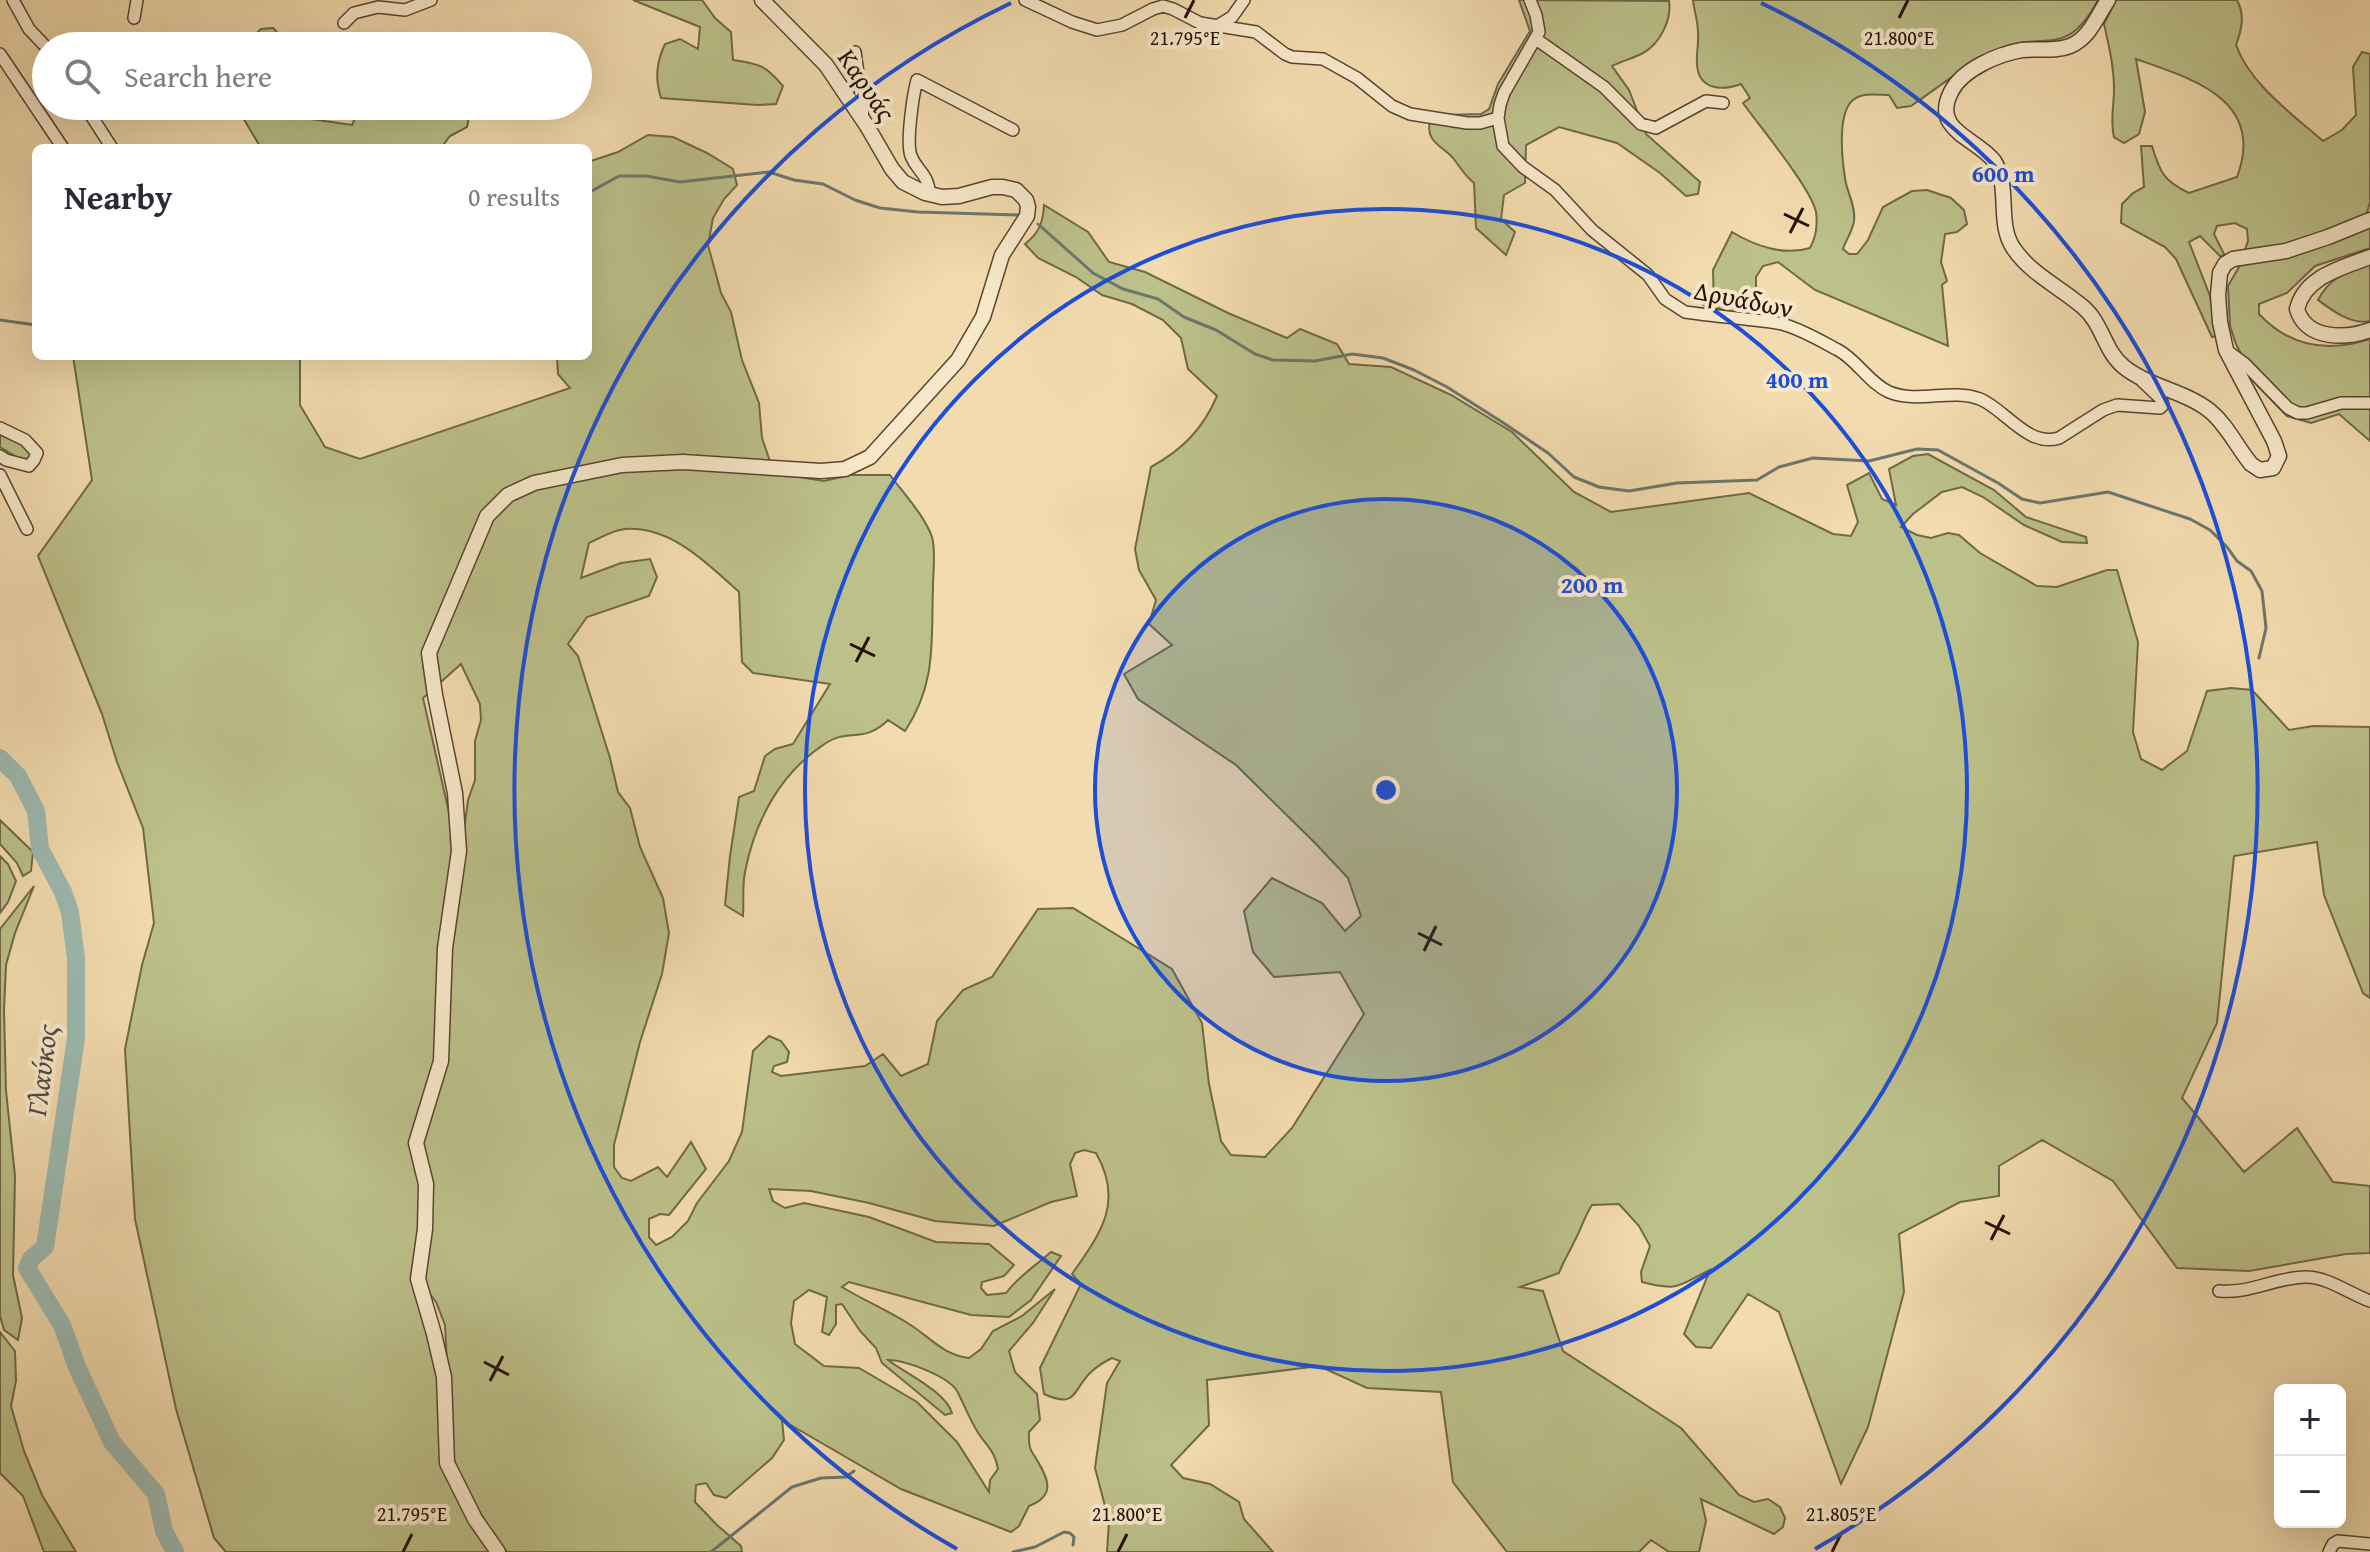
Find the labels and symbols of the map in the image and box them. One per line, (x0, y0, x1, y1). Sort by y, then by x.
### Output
text: 21.795°E (1150, 23, 1220, 52)
text: 21.800°E (1864, 23, 1934, 52)
street label: Καρυάς (828, 41, 906, 129)
text: 600 m (1971, 156, 2035, 191)
street label: Δρυάδων (1691, 270, 1797, 328)
text: 400 m (1765, 362, 1829, 397)
text: 200 m (1560, 567, 1624, 602)
centre of rings (1372, 776, 1400, 804)
water label: Γλαύκος (15, 1021, 67, 1119)
text: 21.795°E (377, 1499, 447, 1528)
text: 21.800°E (1092, 1499, 1162, 1528)
text: 21.805°E (1806, 1499, 1876, 1528)

